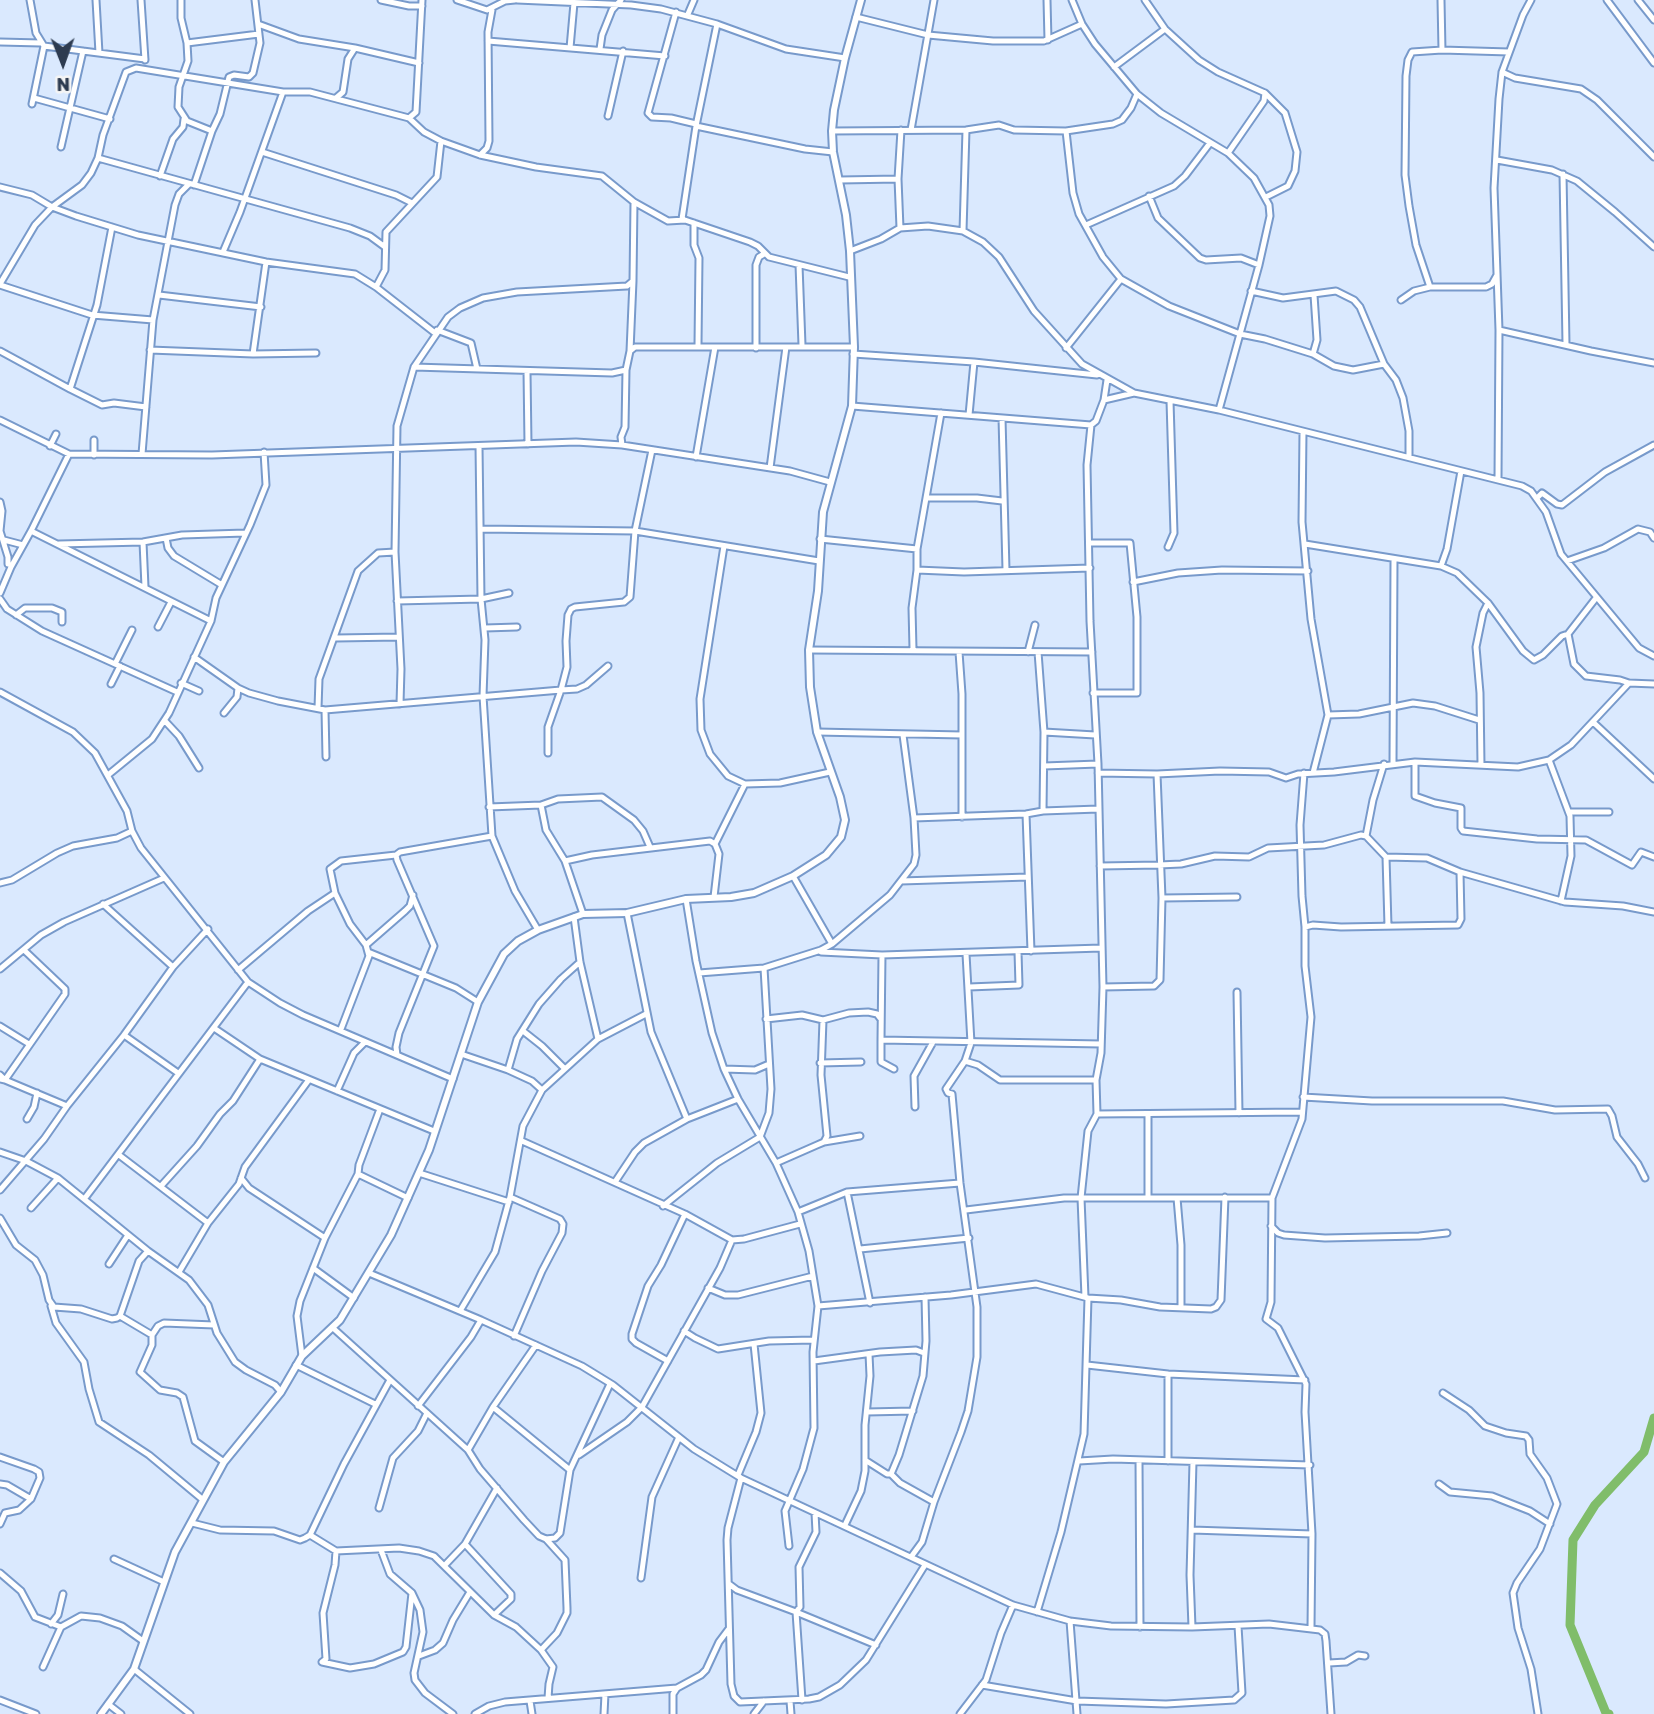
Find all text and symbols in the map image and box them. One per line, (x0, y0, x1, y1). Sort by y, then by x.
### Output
north arrow (28, 28, 98, 98)
text: N (56, 73, 70, 96)

